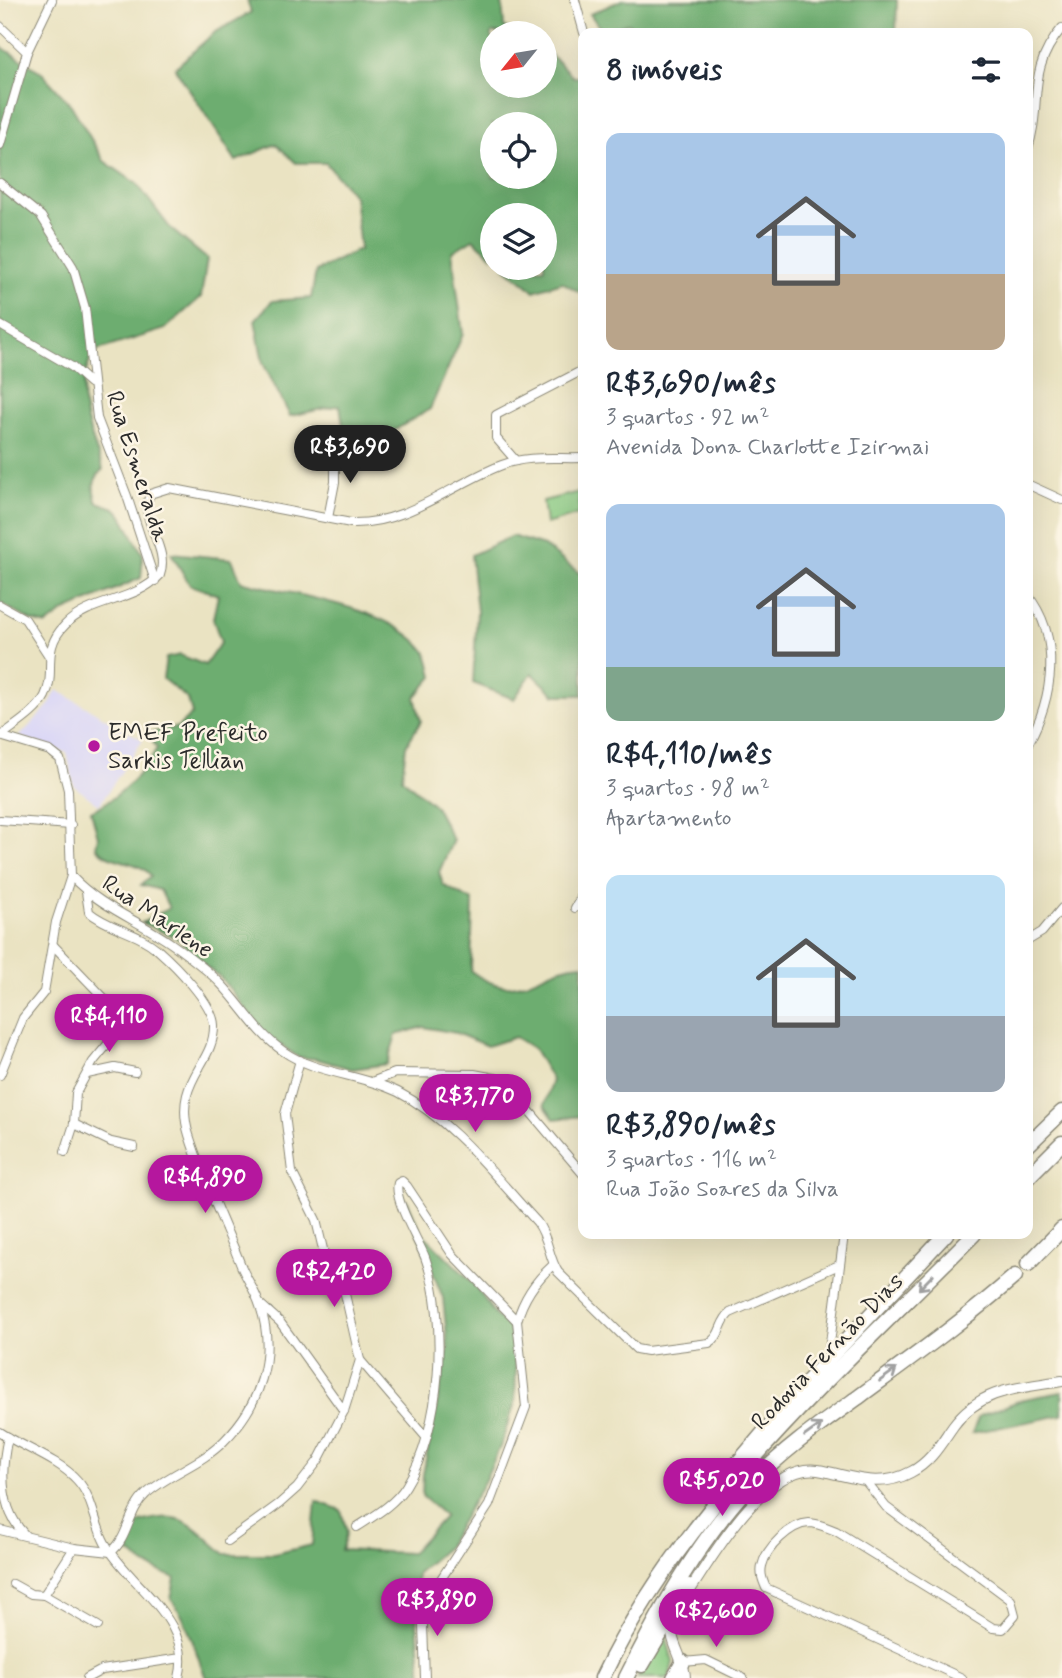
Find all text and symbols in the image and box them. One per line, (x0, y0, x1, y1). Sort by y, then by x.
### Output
north arrow (480, 21, 556, 98)
map controls (480, 21, 557, 280)
text: 8 imóveis (606, 51, 722, 90)
icon: filters (967, 51, 1005, 89)
button: locate (480, 112, 557, 189)
icon: home (743, 178, 869, 304)
button: layers (480, 203, 557, 280)
text: R$3,690/mês (606, 364, 776, 403)
street label: Rua Esmeralda (98, 387, 176, 546)
text: 3 quartos · 92 m² (606, 403, 769, 433)
pin: R$3,690 (285, 426, 415, 485)
text: R$3,690 (310, 433, 390, 463)
text: Avenida Dona Charlotte Izirmai (606, 433, 929, 463)
icon: home (743, 549, 869, 675)
place label: EMEF Prefeito Sarkis Tellian (108, 718, 268, 777)
text: R$4,110/mês (606, 735, 772, 774)
marker: EMEF Prefeito Sarkis Tellian (86, 738, 102, 754)
text: 3 quartos · 98 m² (606, 774, 770, 804)
text: Apartamento (606, 804, 732, 834)
street label: Rua Marlene (95, 869, 219, 966)
icon: home (743, 920, 869, 1046)
pin: R$4,110 (44, 995, 174, 1054)
text: R$4,110 (70, 1002, 148, 1032)
pin: R$3,770 (410, 1074, 540, 1134)
text: R$3,770 (435, 1082, 515, 1112)
text: R$3,890/mês (606, 1106, 775, 1145)
text: 3 quartos · 116 m² (606, 1145, 777, 1175)
pin: R$4,890 (140, 1156, 270, 1215)
text: R$4,890 (164, 1163, 246, 1193)
text: Rua João Soares da Silva (606, 1175, 839, 1205)
pin: R$2,420 (269, 1250, 399, 1309)
text: R$2,420 (292, 1257, 376, 1287)
street label: Rodovia Fernão Dias (745, 1267, 911, 1437)
one-way arrow (917, 1274, 934, 1291)
one-way arrow (878, 1368, 897, 1382)
one-way arrow (803, 1423, 822, 1437)
pin: R$5,020 (657, 1458, 787, 1518)
text: R$5,020 (679, 1466, 765, 1496)
pin: R$3,890 (372, 1578, 502, 1638)
text: R$3,890 (397, 1586, 477, 1616)
pin: R$2,600 (651, 1590, 781, 1649)
text: R$2,600 (675, 1597, 757, 1627)

